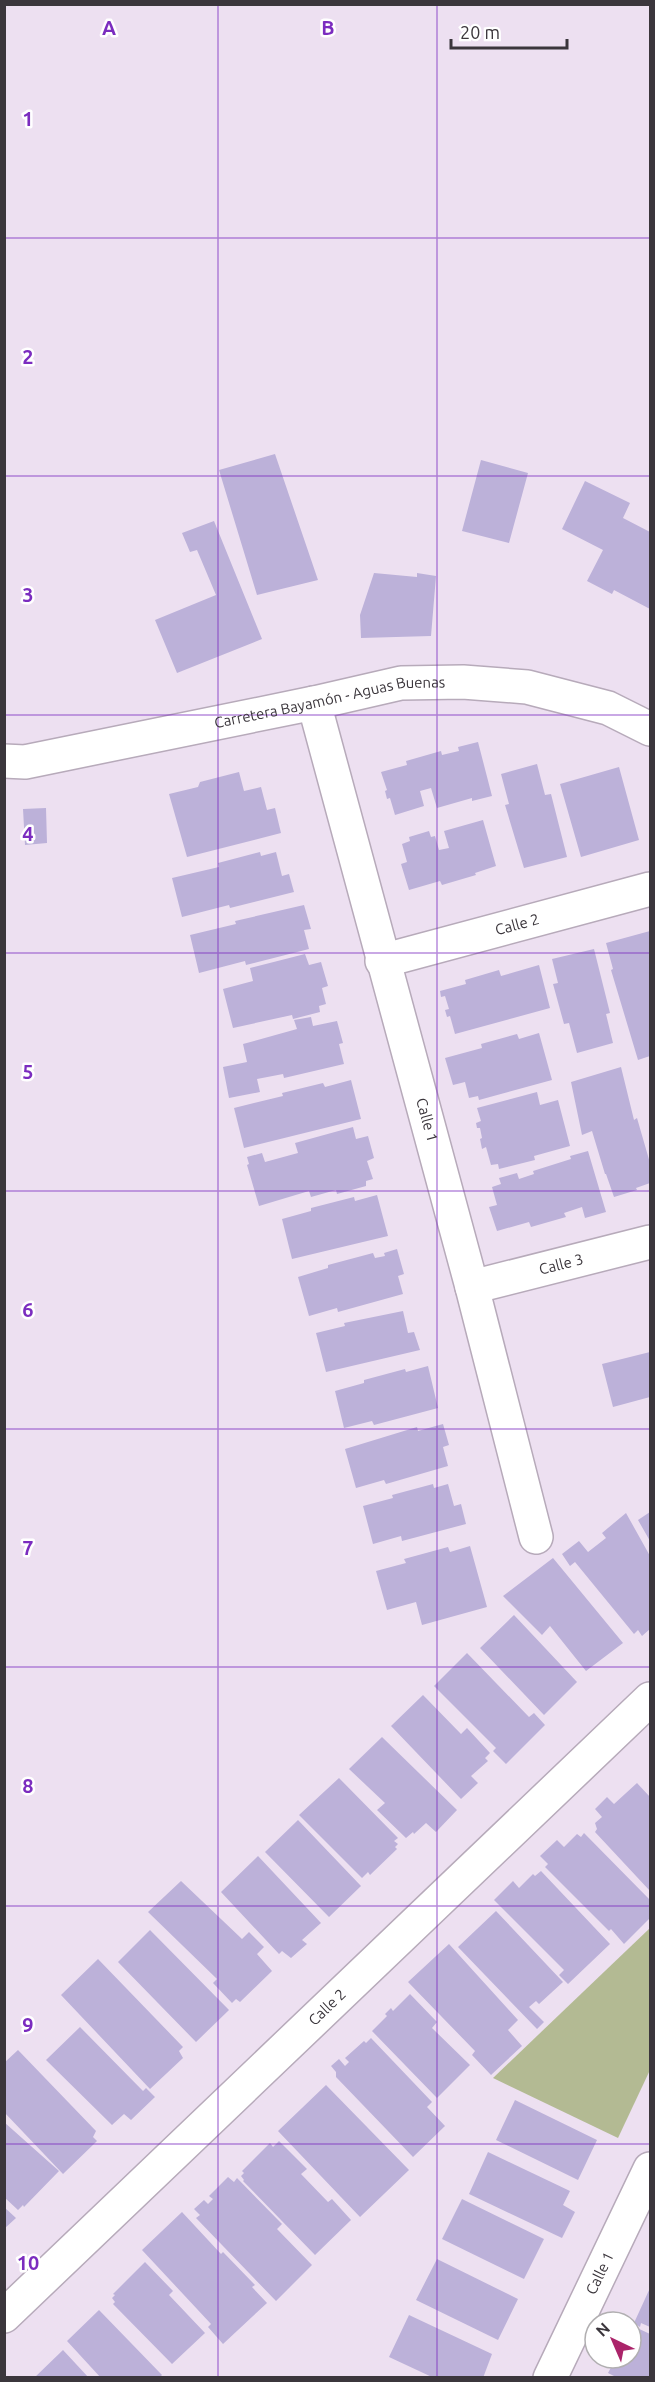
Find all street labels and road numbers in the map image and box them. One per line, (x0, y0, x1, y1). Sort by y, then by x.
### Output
street label: Carretera Bayamón - Aguas Buenas (213, 673, 445, 731)
street label: Calle 2 (493, 910, 541, 938)
street label: Calle 1 (413, 1096, 441, 1144)
street label: Calle 3 (537, 1250, 585, 1278)
street label: Calle 2 (305, 1985, 349, 2029)
street label: Calle 1 (582, 2249, 617, 2297)

